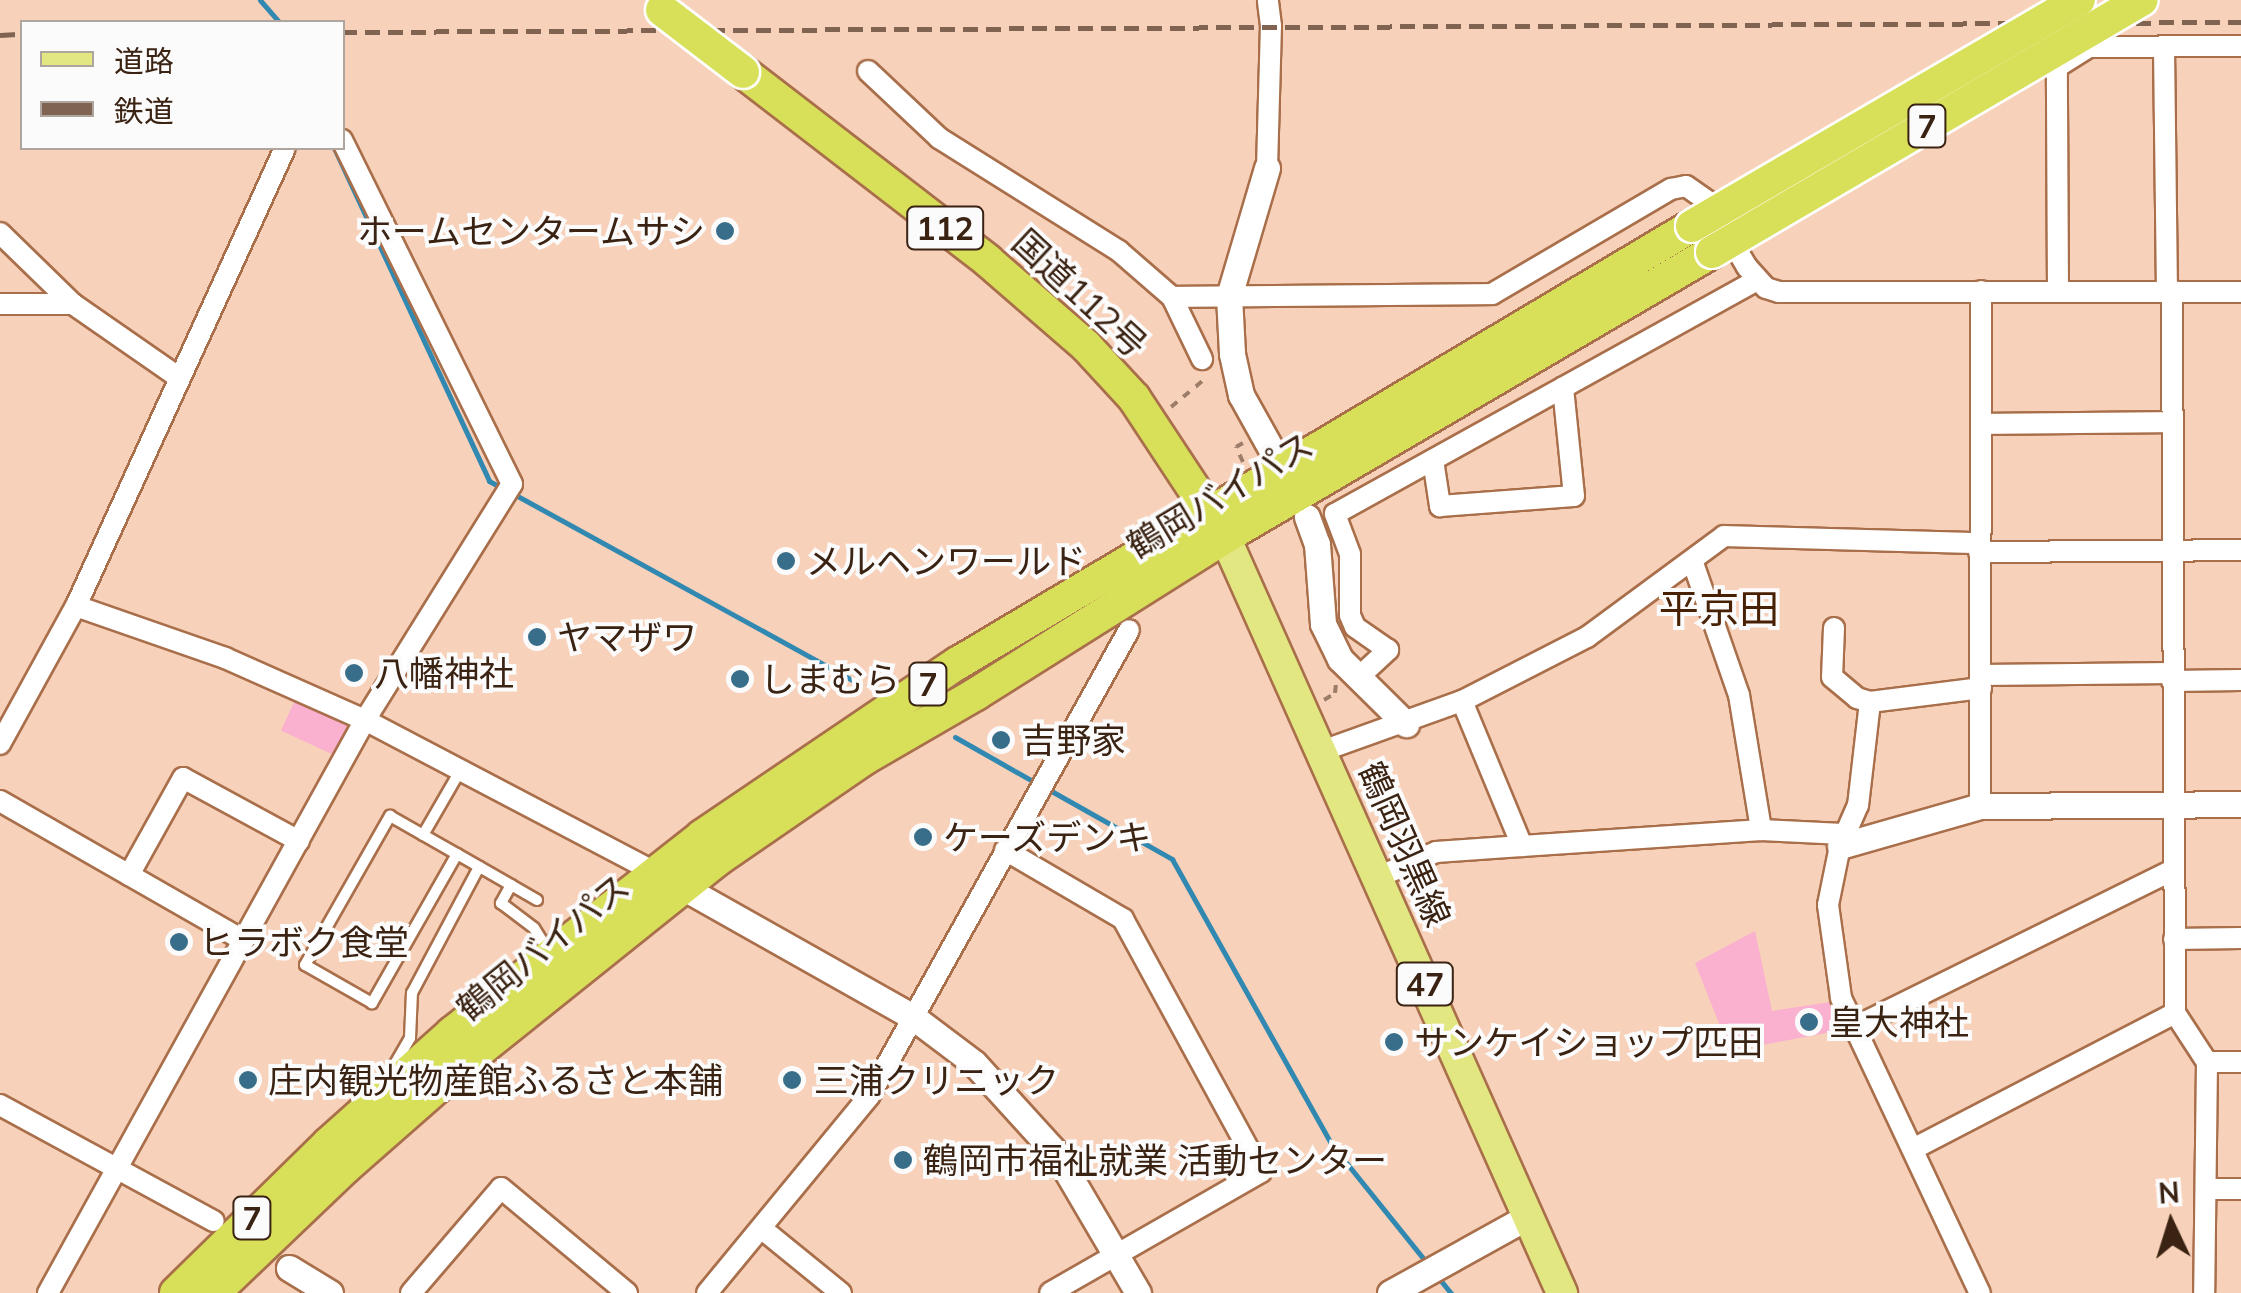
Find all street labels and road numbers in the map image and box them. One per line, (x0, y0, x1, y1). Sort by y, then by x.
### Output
road number: 7 (1907, 99, 1947, 153)
road number: 112 (905, 201, 985, 255)
street label: 国道112号 (1004, 220, 1156, 366)
street label: 鶴岡バイパス (1119, 423, 1321, 567)
road number: 7 (908, 657, 948, 711)
street label: 鶴岡羽黒線 (1350, 756, 1460, 932)
street label: 鶴岡バイパス (448, 865, 638, 1029)
road number: 47 (1395, 957, 1455, 1011)
road number: 7 (232, 1191, 272, 1245)

